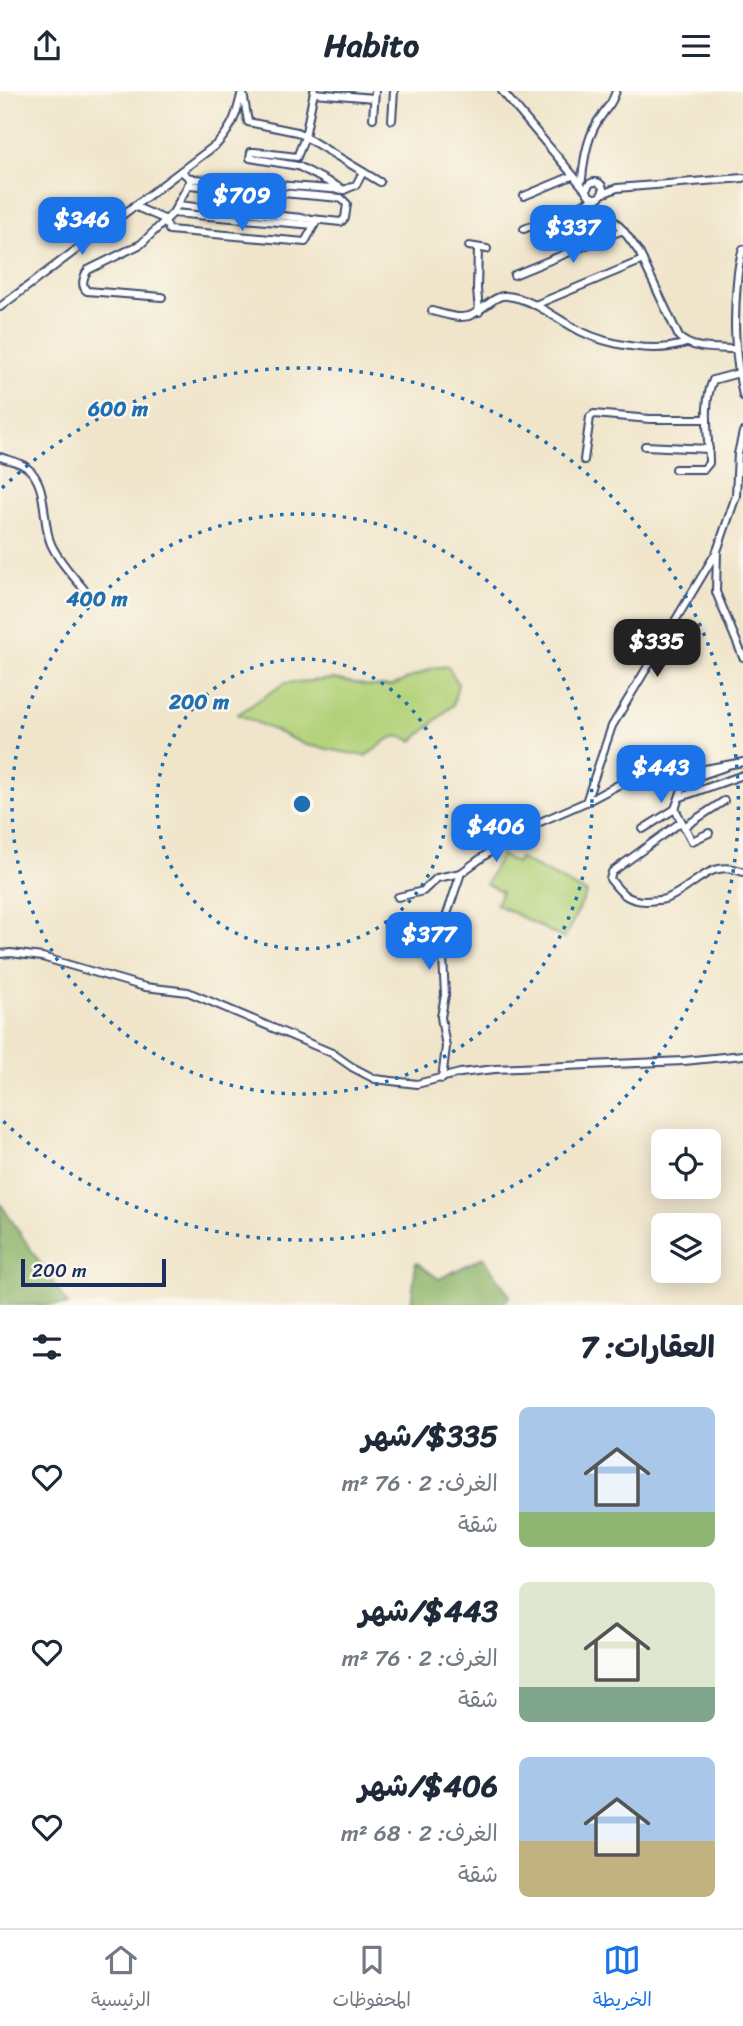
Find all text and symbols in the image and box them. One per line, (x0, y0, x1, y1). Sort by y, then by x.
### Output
text: Habito (324, 17, 419, 74)
icon: share (28, 27, 66, 65)
icon: menu (677, 27, 715, 65)
pin: $709 (201, 173, 283, 233)
text: $709 (213, 175, 271, 216)
pin: $346 (41, 197, 123, 257)
text: $346 (54, 199, 110, 240)
pin: $337 (532, 205, 614, 265)
text: $337 (546, 207, 600, 248)
text: 600 m (87, 390, 149, 428)
text: 400 m (65, 580, 128, 618)
pin: $335 (616, 619, 698, 679)
text: $335 (630, 621, 684, 662)
text: 200 m (168, 683, 230, 721)
pin: $443 (620, 745, 702, 805)
text: $443 (633, 747, 689, 788)
centre of rings (290, 792, 314, 816)
pin: $406 (455, 805, 537, 864)
text: $406 (467, 806, 525, 847)
pin: $377 (388, 913, 470, 972)
text: $377 (402, 914, 456, 955)
map controls (651, 1129, 721, 1283)
button: locate (651, 1129, 721, 1199)
button: layers (651, 1213, 721, 1283)
text: 200 m (32, 1254, 87, 1287)
scale bar (21, 1256, 166, 1288)
text: العقارات: 7 (580, 1320, 715, 1374)
icon: filters (28, 1328, 66, 1366)
text: $335/شهر (362, 1409, 498, 1463)
icon: home (575, 1435, 659, 1519)
icon: heart (28, 1458, 66, 1496)
text: الغرف: 2 · 76 m² (342, 1463, 498, 1504)
text: شقة (458, 1504, 498, 1545)
text: $443/شهر (359, 1584, 498, 1638)
icon: home (575, 1610, 659, 1694)
icon: heart (28, 1633, 66, 1671)
text: الغرف: 2 · 76 m² (342, 1638, 498, 1679)
text: شقة (458, 1679, 498, 1720)
text: $406/شهر (358, 1759, 498, 1813)
icon: home (575, 1785, 659, 1869)
icon: heart (28, 1808, 66, 1846)
text: الغرف: 2 · 68 m² (341, 1813, 498, 1854)
text: شقة (458, 1854, 498, 1895)
tab: الرئيسية (91, 1941, 151, 2016)
tab: المحفوظات (333, 1941, 411, 2016)
tab: الخريطة (593, 1941, 652, 2016)

